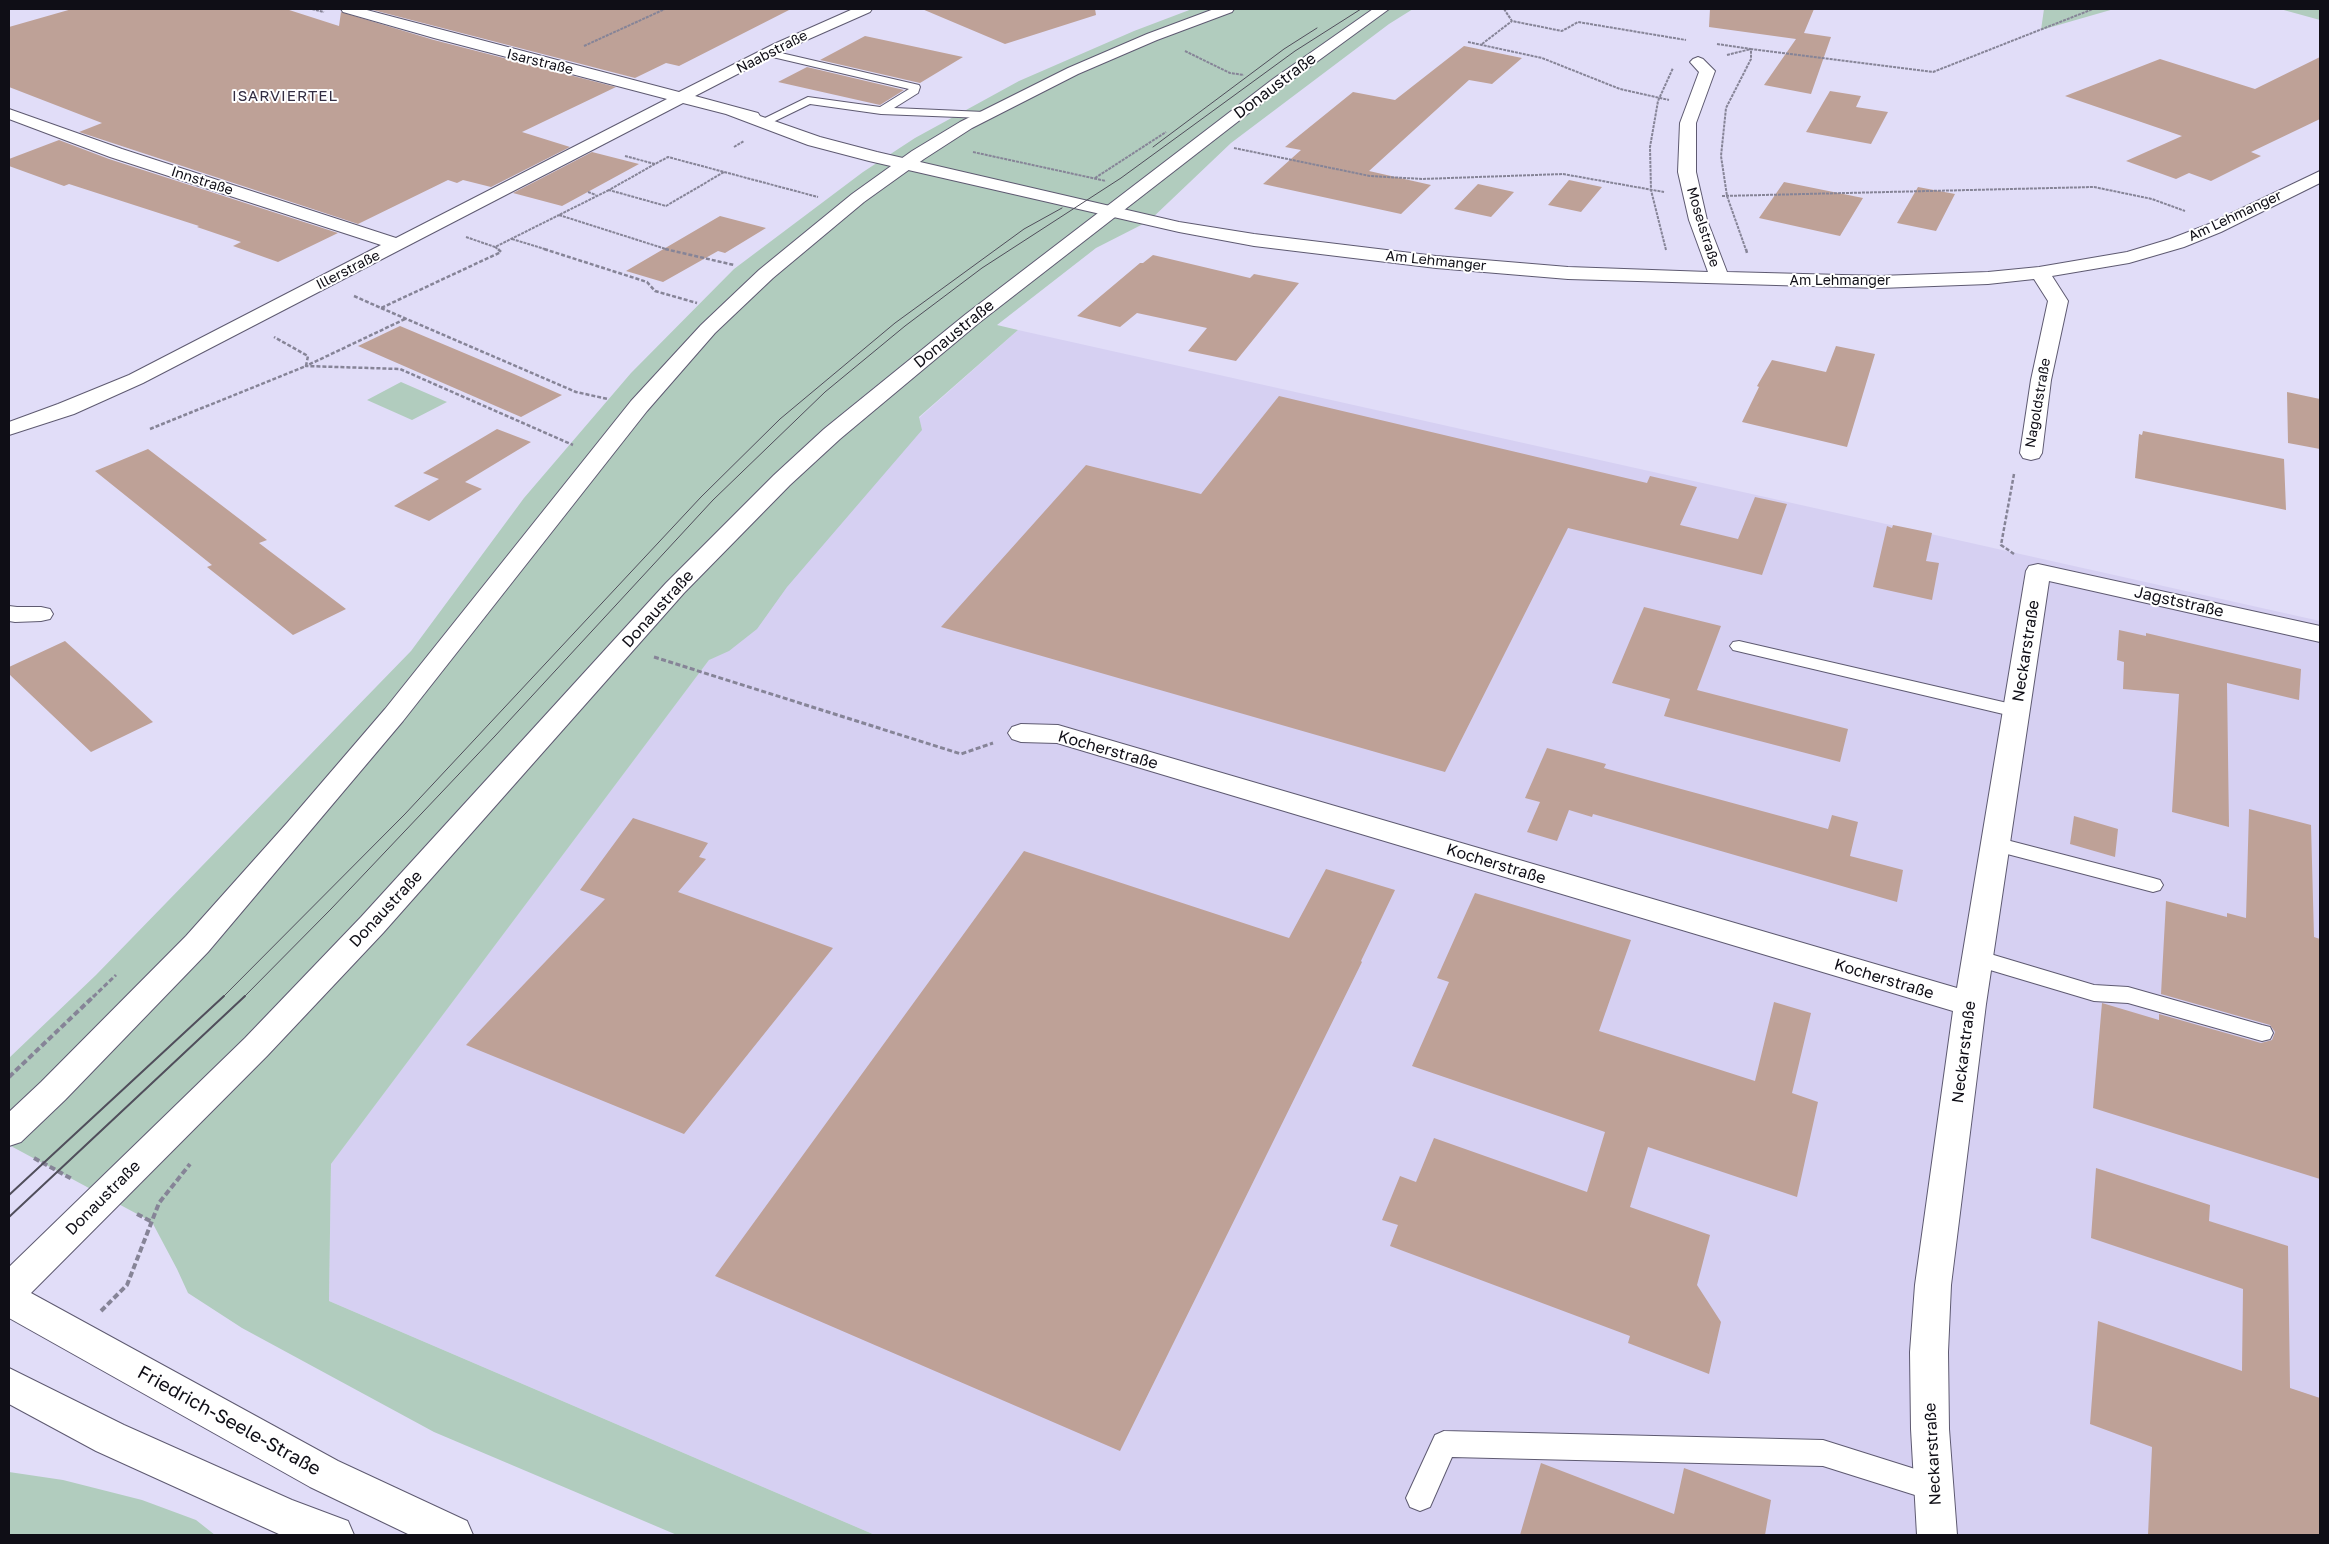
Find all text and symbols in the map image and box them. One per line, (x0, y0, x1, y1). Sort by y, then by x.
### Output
street label: Naabstraße (734, 27, 810, 77)
street label: Isarstraße (505, 46, 575, 78)
street label: Donaustraße (1230, 49, 1320, 123)
district label: ISARVIERTEL (231, 87, 339, 105)
street label: Innstraße (169, 163, 235, 199)
street label: Moselstraße (1683, 185, 1723, 269)
street label: Am Lehmanger (2186, 187, 2284, 245)
street label: Illerstraße (313, 247, 383, 293)
street label: Am Lehmanger (1385, 247, 1487, 275)
street label: Am Lehmanger (1790, 273, 1890, 289)
street label: Donaustraße (910, 296, 998, 372)
street label: Nagoldstraße (2022, 357, 2054, 449)
street label: Donaustraße (618, 566, 698, 652)
street label: Jagststraße (2132, 582, 2226, 622)
street label: Neckarstraße (2008, 599, 2044, 703)
street label: Kocherstraße (1056, 727, 1160, 773)
street label: Kocherstraße (1444, 840, 1548, 888)
street label: Donaustraße (346, 867, 426, 951)
street label: Kocherstraße (1832, 955, 1936, 1003)
street label: Neckarstraße (1948, 1000, 1980, 1104)
street label: Donaustraße (62, 1157, 144, 1239)
street label: Friedrich-Seele-Straße (133, 1361, 325, 1481)
street label: Neckarstraße (1921, 1402, 1945, 1506)

